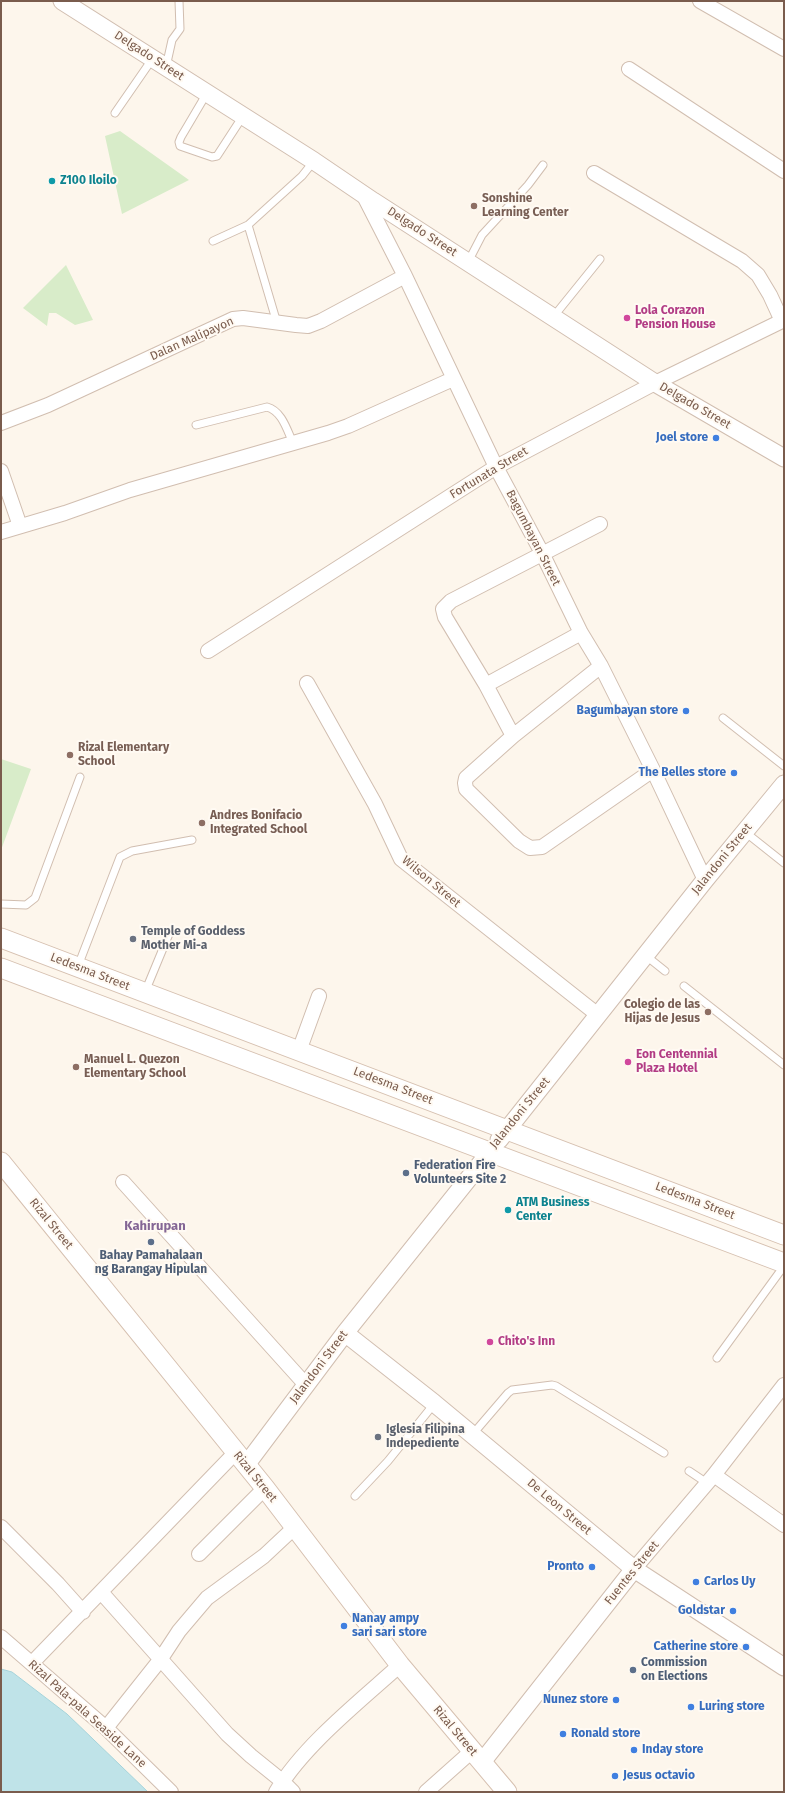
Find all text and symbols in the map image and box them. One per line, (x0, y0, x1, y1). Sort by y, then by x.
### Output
street label: Delgado Street (111, 28, 187, 84)
place label: Z100 Iloilo (60, 174, 117, 188)
marker: Z100 Iloilo (47, 176, 57, 186)
place label: Sonshine Learning Center (482, 192, 568, 220)
marker: Sonshine Learning Center (469, 201, 479, 211)
street label: Delgado Street (384, 204, 460, 260)
place label: Lola Corazon Pension House (635, 304, 716, 332)
marker: Lola Corazon Pension House (622, 313, 632, 323)
street label: Dalan Malipayon (148, 314, 236, 364)
street label: Delgado Street (657, 380, 733, 432)
place label: Joel store (656, 431, 708, 445)
marker: Joel store (711, 433, 721, 443)
street label: Fortunata Street (447, 444, 531, 502)
street label: Bagumbayan Street (503, 488, 563, 588)
place label: Bagumbayan store (577, 704, 678, 718)
marker: Bagumbayan store (681, 706, 691, 716)
place label: Rizal Elementary School (78, 741, 169, 769)
marker: Rizal Elementary School (65, 750, 75, 760)
place label: The Belles store (638, 766, 726, 780)
marker: The Belles store (729, 768, 739, 778)
place label: Andres Bonifacio Integrated School (210, 809, 307, 837)
marker: Andres Bonifacio Integrated School (197, 818, 207, 828)
street label: Jalandoni Street (689, 820, 755, 898)
street label: Wilson Street (399, 853, 463, 911)
place label: Temple of Goddess Mother Mi-a (141, 925, 245, 953)
marker: Temple of Goddess Mother Mi-a (128, 934, 138, 944)
street label: Ledesma Street (48, 950, 132, 994)
place label: Colegio de las Hijas de Jesus (624, 998, 700, 1026)
marker: Colegio de las Hijas de Jesus (703, 1007, 713, 1017)
place label: Eon Centennial Plaza Hotel (636, 1048, 717, 1076)
place label: Manuel L. Quezon Elementary School (84, 1053, 186, 1081)
marker: Eon Centennial Plaza Hotel (623, 1057, 633, 1067)
marker: Manuel L. Quezon Elementary School (71, 1062, 81, 1072)
street label: Ledesma Street (351, 1064, 435, 1108)
street label: Jalandoni Street (487, 1074, 553, 1152)
place label: Federation Fire Volunteers Site 2 (414, 1159, 506, 1187)
marker: Federation Fire Volunteers Site 2 (401, 1168, 411, 1178)
street label: Ledesma Street (653, 1179, 737, 1223)
street label: Rizal Street (26, 1196, 76, 1252)
place label: ATM Business Center (516, 1196, 589, 1224)
marker: ATM Business Center (503, 1205, 513, 1215)
district label: Kahirupan (124, 1218, 186, 1234)
marker: Bahay Pamahalaan ng Barangay Hipulan (146, 1237, 156, 1247)
place label: Bahay Pamahalaan ng Barangay Hipulan (95, 1249, 207, 1277)
street label: Jalandoni Street (287, 1328, 351, 1406)
place label: Chito's Inn (498, 1335, 555, 1349)
marker: Chito's Inn (485, 1337, 495, 1347)
place label: Iglesia Filipina Indepediente (386, 1423, 465, 1451)
marker: Iglesia Filipina Indepediente (373, 1432, 383, 1442)
street label: Rizal Street (230, 1449, 280, 1505)
street label: De Leon Street (524, 1476, 594, 1538)
street label: Fuentes Street (602, 1538, 662, 1608)
place label: Pronto (547, 1560, 584, 1574)
marker: Pronto (587, 1562, 597, 1572)
place label: Carlos Uy (704, 1575, 755, 1589)
marker: Carlos Uy (691, 1577, 701, 1587)
place label: Goldstar (678, 1604, 725, 1618)
marker: Goldstar (728, 1606, 738, 1616)
place label: Nanay ampy sari sari store (352, 1612, 427, 1640)
marker: Nanay ampy sari sari store (339, 1621, 349, 1631)
place label: Catherine store (654, 1640, 738, 1654)
marker: Catherine store (741, 1642, 751, 1652)
place label: Commission on Elections (641, 1656, 708, 1684)
street label: Rizal Pala-pala Seaside Lane (25, 1657, 149, 1771)
marker: Commission on Elections (628, 1665, 638, 1675)
place label: Nunez store (543, 1693, 608, 1707)
marker: Nunez store (611, 1695, 621, 1705)
place label: Luring store (699, 1700, 765, 1714)
marker: Luring store (686, 1702, 696, 1712)
street label: Rizal Street (430, 1703, 480, 1759)
place label: Ronald store (571, 1727, 640, 1741)
marker: Ronald store (558, 1729, 568, 1739)
place label: Inday store (642, 1743, 703, 1757)
marker: Inday store (629, 1745, 639, 1755)
place label: Jesus octavio (623, 1769, 695, 1783)
marker: Jesus octavio (610, 1771, 620, 1781)

